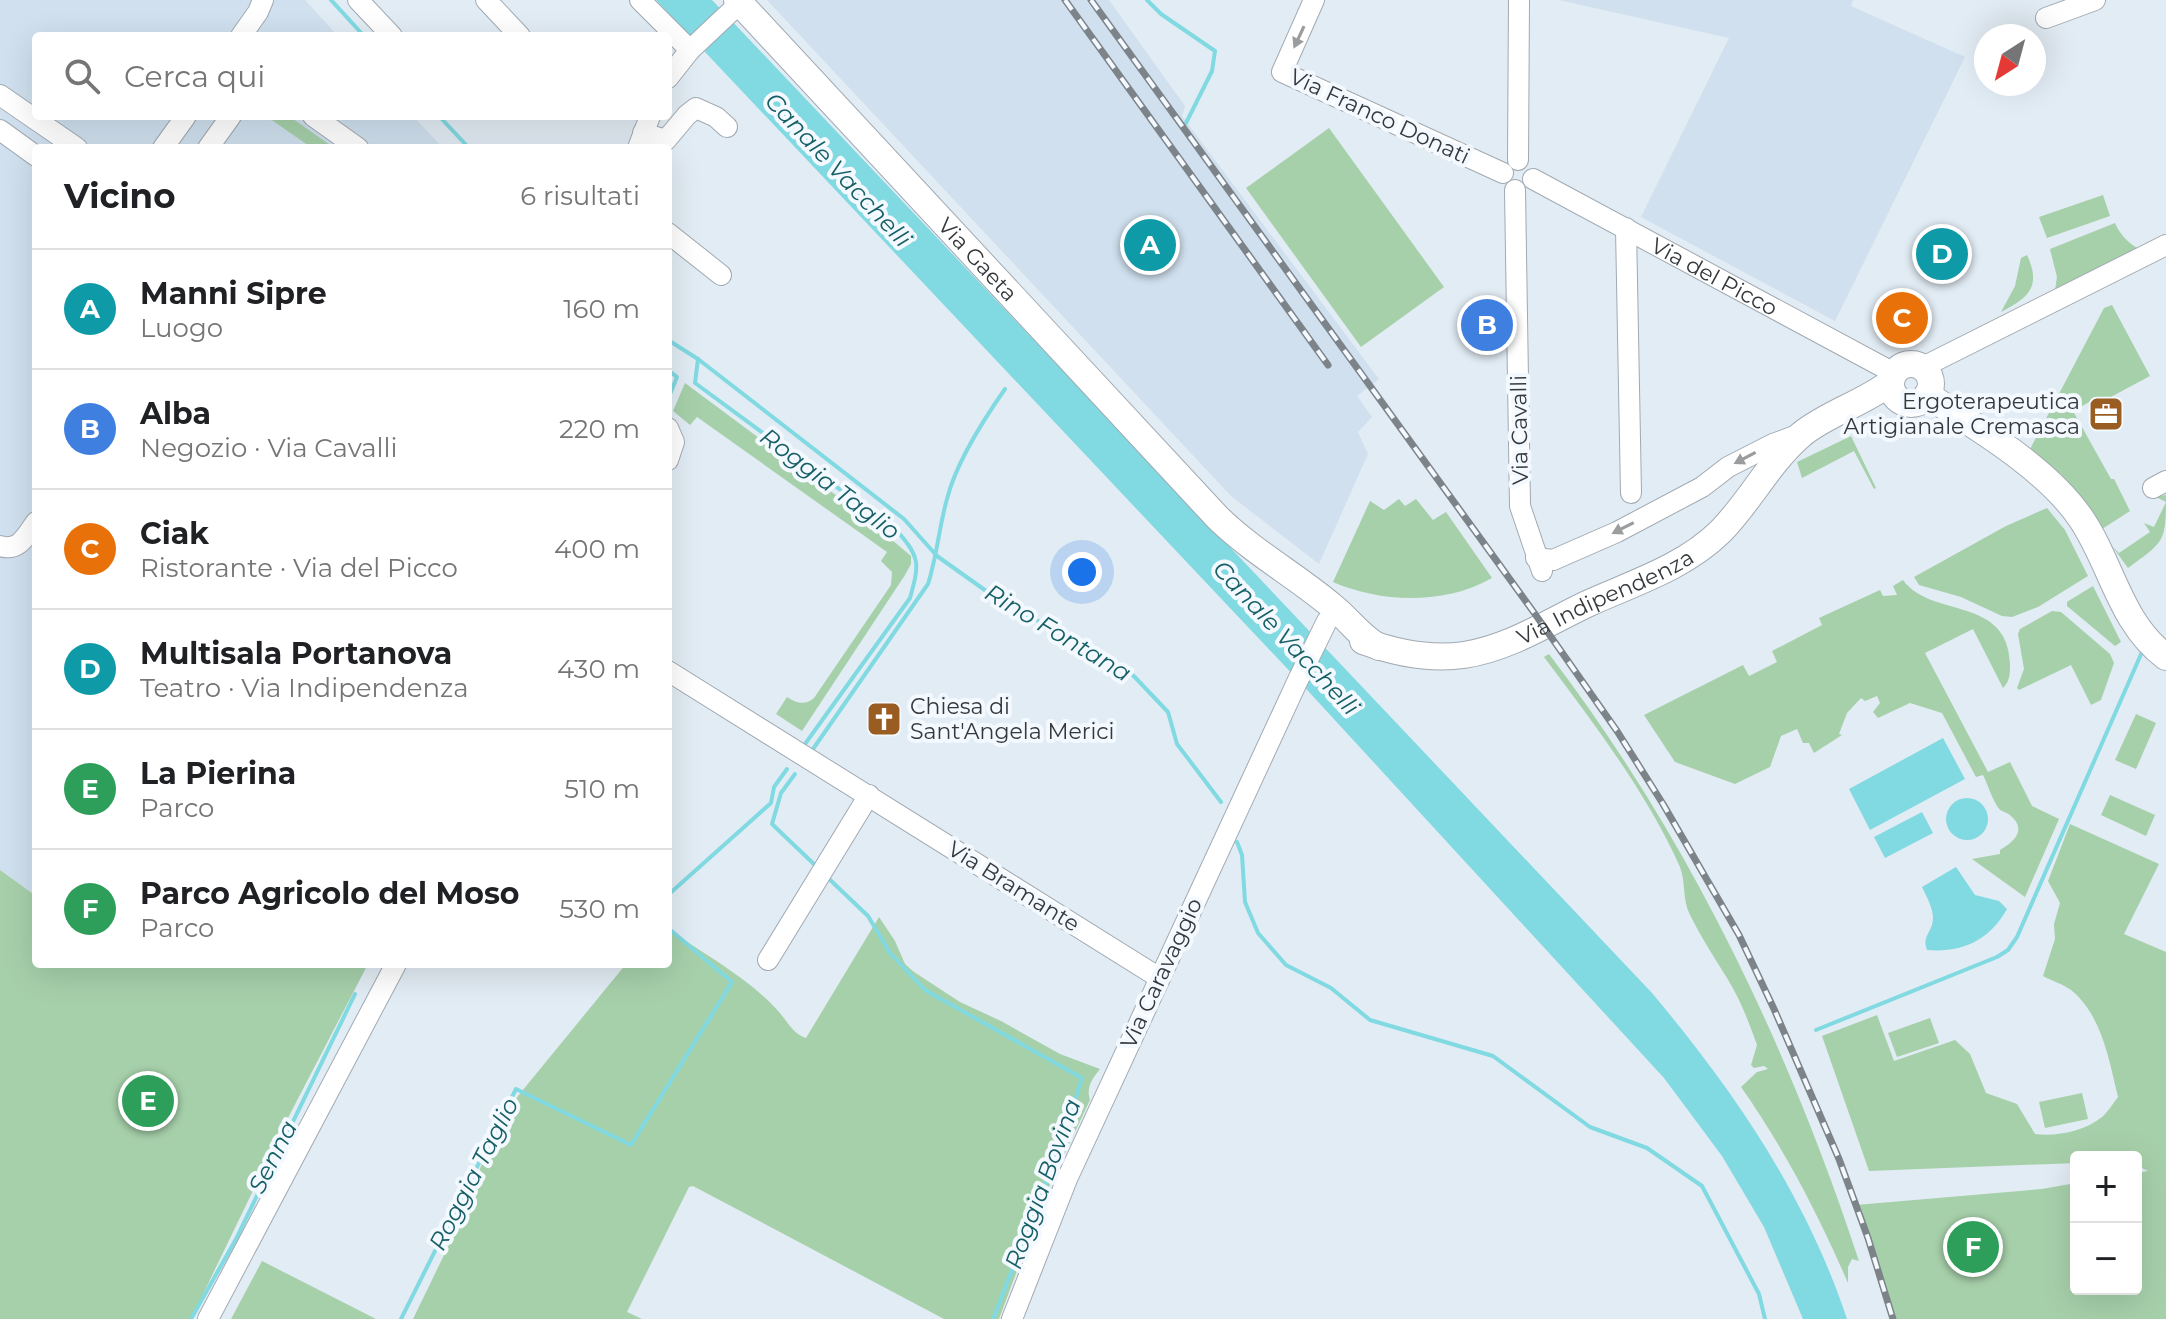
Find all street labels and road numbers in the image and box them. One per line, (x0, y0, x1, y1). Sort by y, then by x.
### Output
street label: Via Franco Donati (1285, 63, 1474, 170)
street label: Via Gaeta (932, 212, 1023, 307)
street label: Via del Picco (1646, 232, 1782, 322)
street label: Via Cavalli (1505, 375, 1534, 485)
street label: Via Indipendenza (1513, 544, 1699, 651)
street label: Via Bramante (943, 835, 1085, 938)
street label: Via Caravaggio (1115, 894, 1208, 1053)

